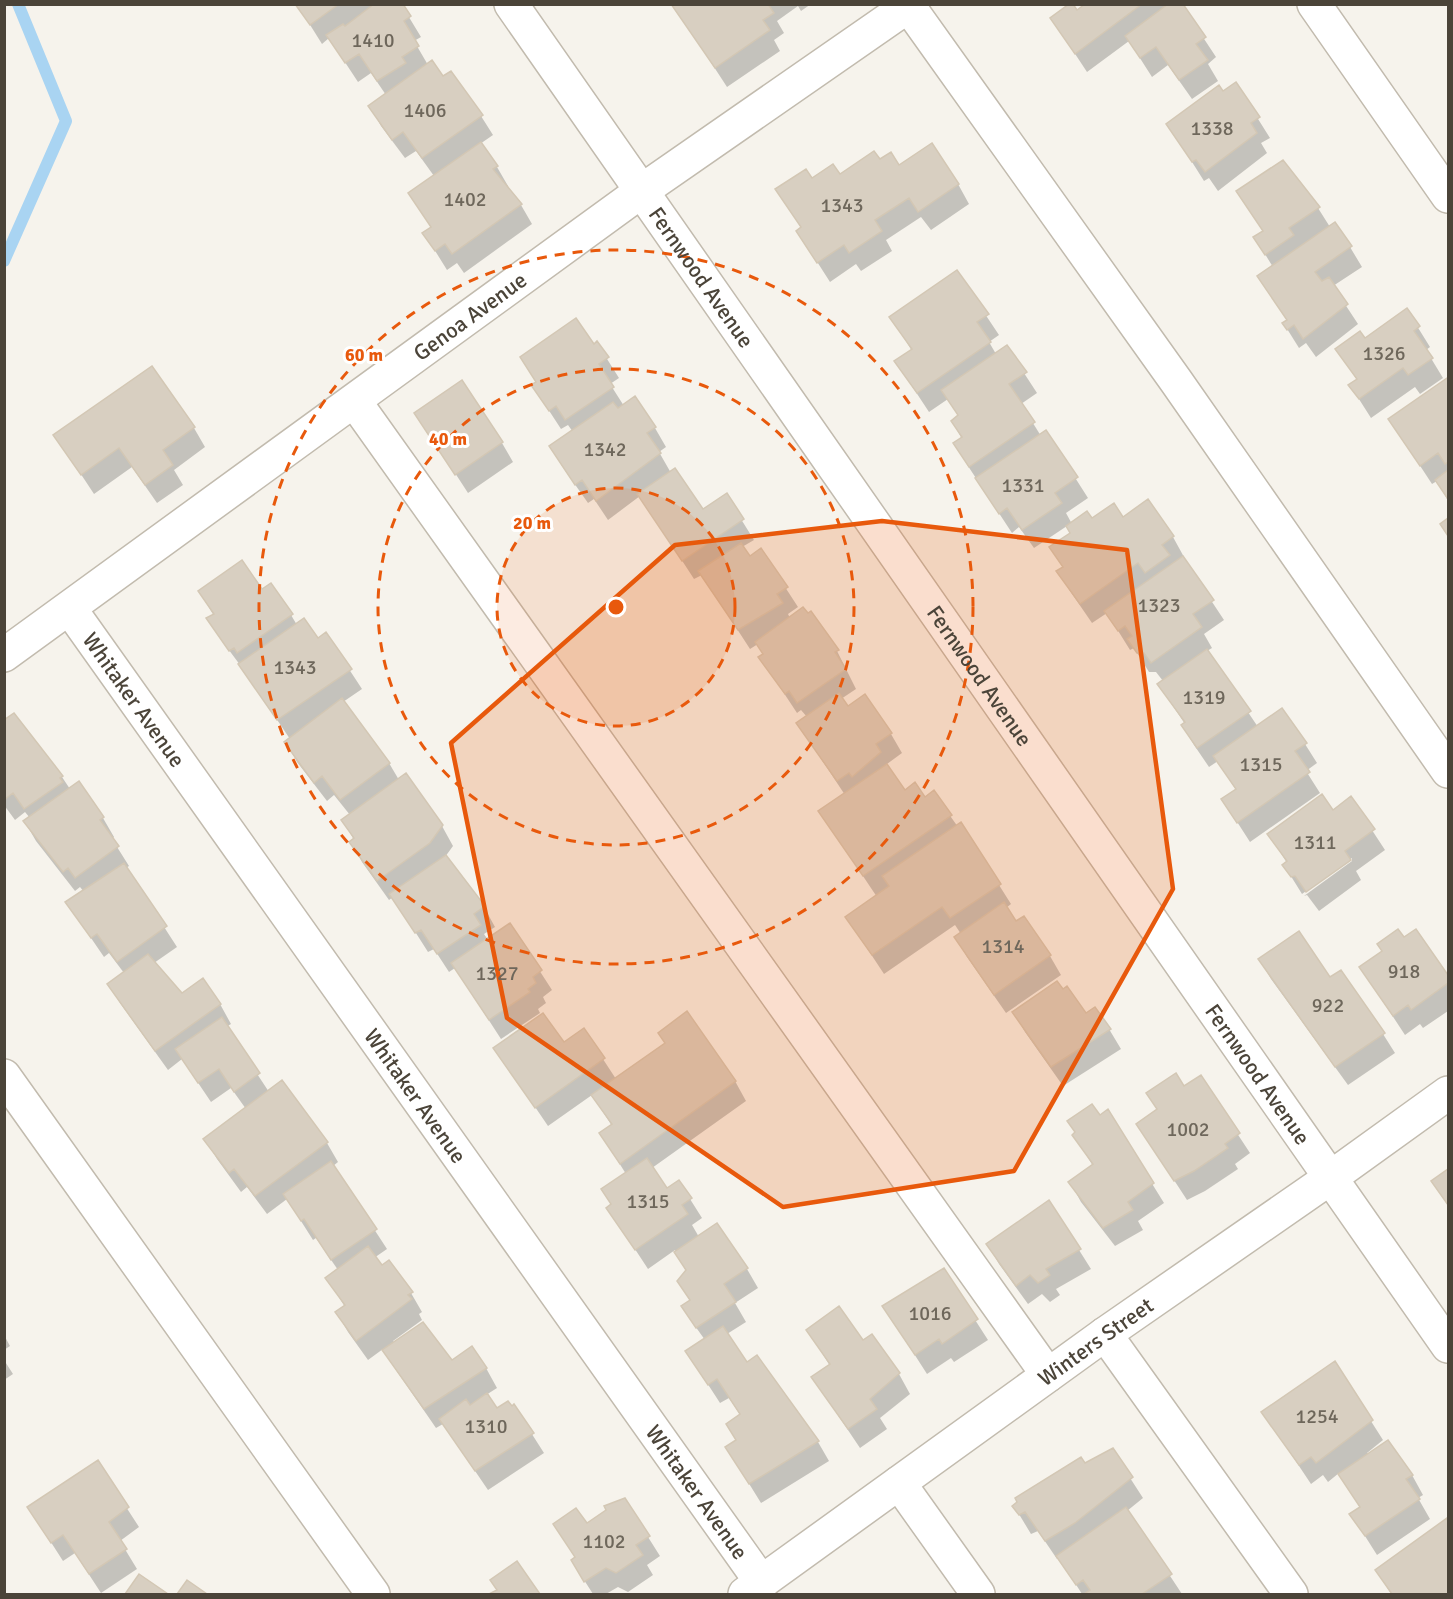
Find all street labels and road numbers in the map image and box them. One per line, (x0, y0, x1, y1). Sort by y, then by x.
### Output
street label: Fernwood Avenue (643, 201, 760, 353)
street label: Genoa Avenue (408, 266, 532, 366)
street label: Fernwood Avenue (921, 600, 1038, 751)
street label: Whitaker Avenue (77, 627, 191, 772)
street label: Fernwood Avenue (1200, 998, 1317, 1150)
street label: Whitaker Avenue (359, 1023, 473, 1168)
street label: Winters Street (1033, 1291, 1159, 1392)
street label: Whitaker Avenue (640, 1419, 754, 1564)

